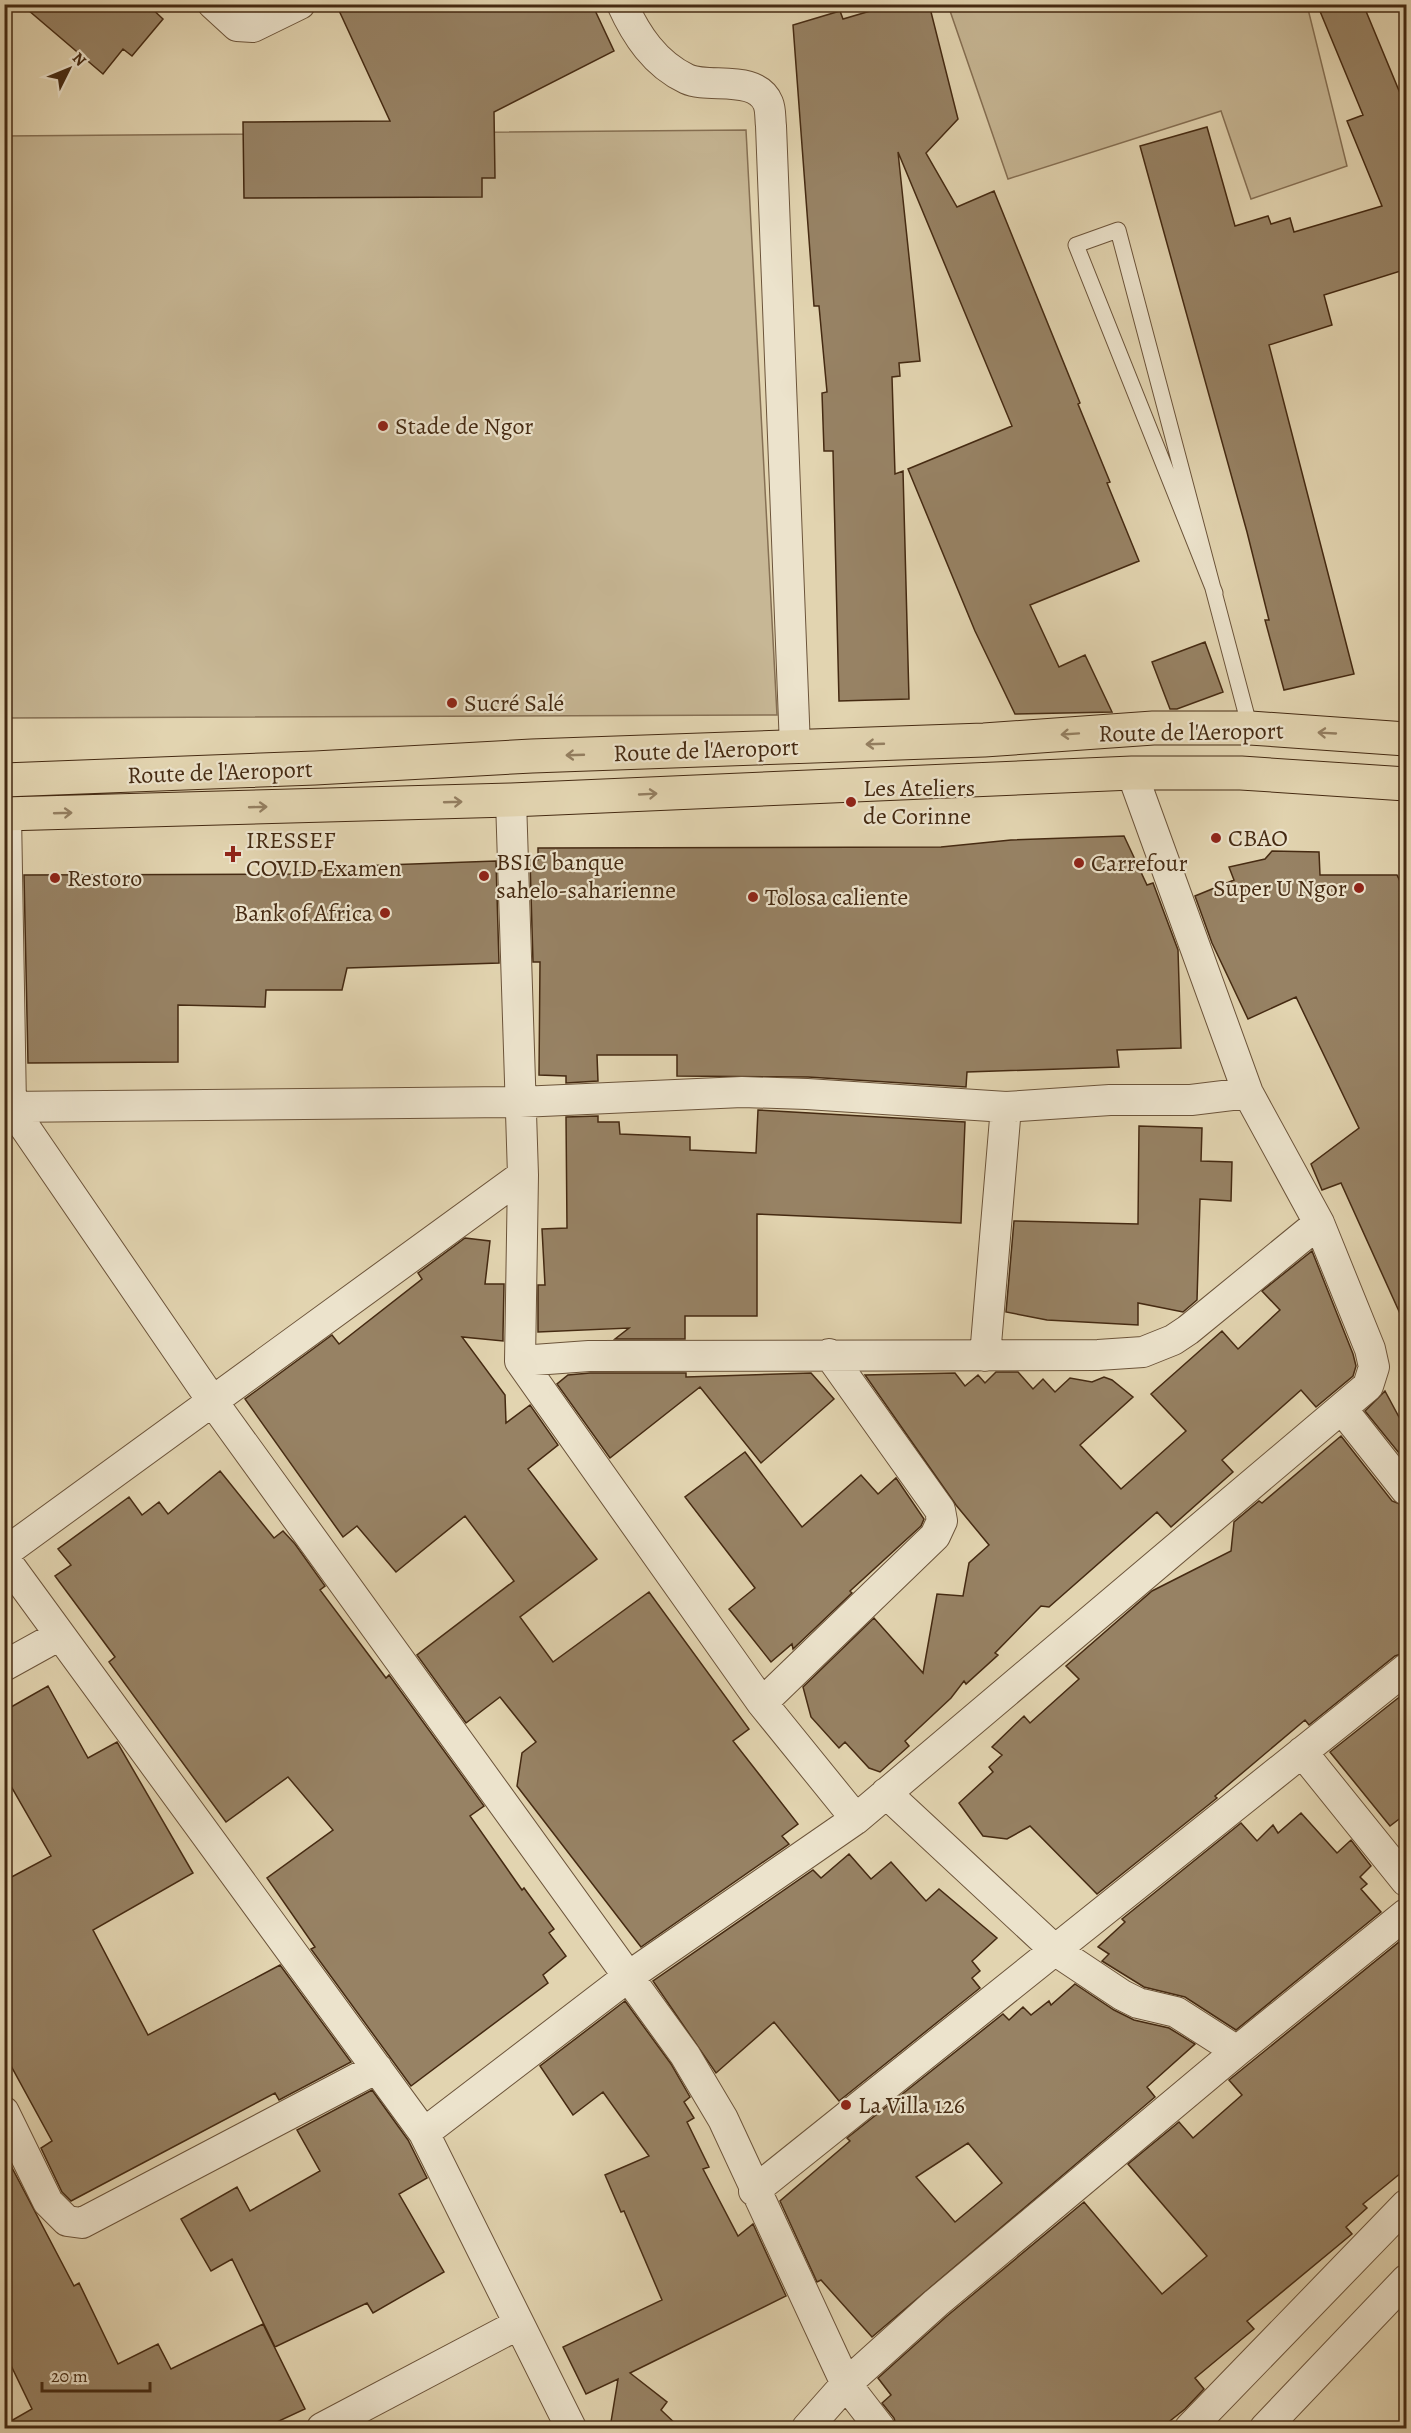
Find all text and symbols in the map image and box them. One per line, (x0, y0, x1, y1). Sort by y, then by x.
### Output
north arrow (39, 39, 99, 99)
text: N (67, 48, 91, 71)
place label: Stade de Ngor (395, 410, 534, 442)
marker: Stade de Ngor (376, 419, 390, 433)
place label: Sucré Salé (464, 687, 564, 719)
marker: Sucré Salé (445, 696, 459, 710)
street label: Route de l'Aeroport (1098, 714, 1284, 750)
one-way arrow (1318, 727, 1338, 738)
one-way arrow (1060, 729, 1080, 740)
street label: Route de l'Aeroport (613, 731, 799, 769)
one-way arrow (865, 739, 885, 750)
one-way arrow (566, 749, 586, 760)
street label: Route de l'Aeroport (127, 753, 313, 791)
place label: Les Ateliers de Corinne (863, 772, 975, 832)
one-way arrow (637, 789, 657, 800)
marker: Les Ateliers de Corinne (844, 795, 858, 809)
one-way arrow (442, 796, 462, 808)
one-way arrow (247, 802, 267, 813)
one-way arrow (52, 807, 72, 818)
place label: CBAO (1228, 822, 1288, 854)
place label: IRESSEF COVID Examen (246, 824, 402, 884)
marker: CBAO (1209, 831, 1223, 845)
marker: IRESSEF COVID Examen (224, 845, 242, 863)
place label: BSIC banque sahelo-saharienne (496, 846, 676, 906)
place label: Carrefour (1091, 847, 1188, 879)
marker: Carrefour (1072, 856, 1086, 870)
place label: Restoro (67, 862, 142, 894)
marker: BSIC banque sahelo-saharienne (477, 869, 491, 883)
marker: Restoro (48, 871, 62, 885)
place label: Super U Ngor (1213, 872, 1347, 904)
place label: Tolosa caliente (765, 881, 908, 913)
marker: Super U Ngor (1352, 881, 1366, 895)
marker: Tolosa caliente (746, 890, 760, 904)
place label: Bank of Africa (234, 897, 374, 929)
marker: Bank of Africa (378, 906, 392, 920)
place label: La Villa 126 (858, 2089, 965, 2121)
marker: La Villa 126 (839, 2098, 853, 2112)
scale bar (42, 2355, 150, 2393)
text: 20 m (51, 2364, 88, 2388)

